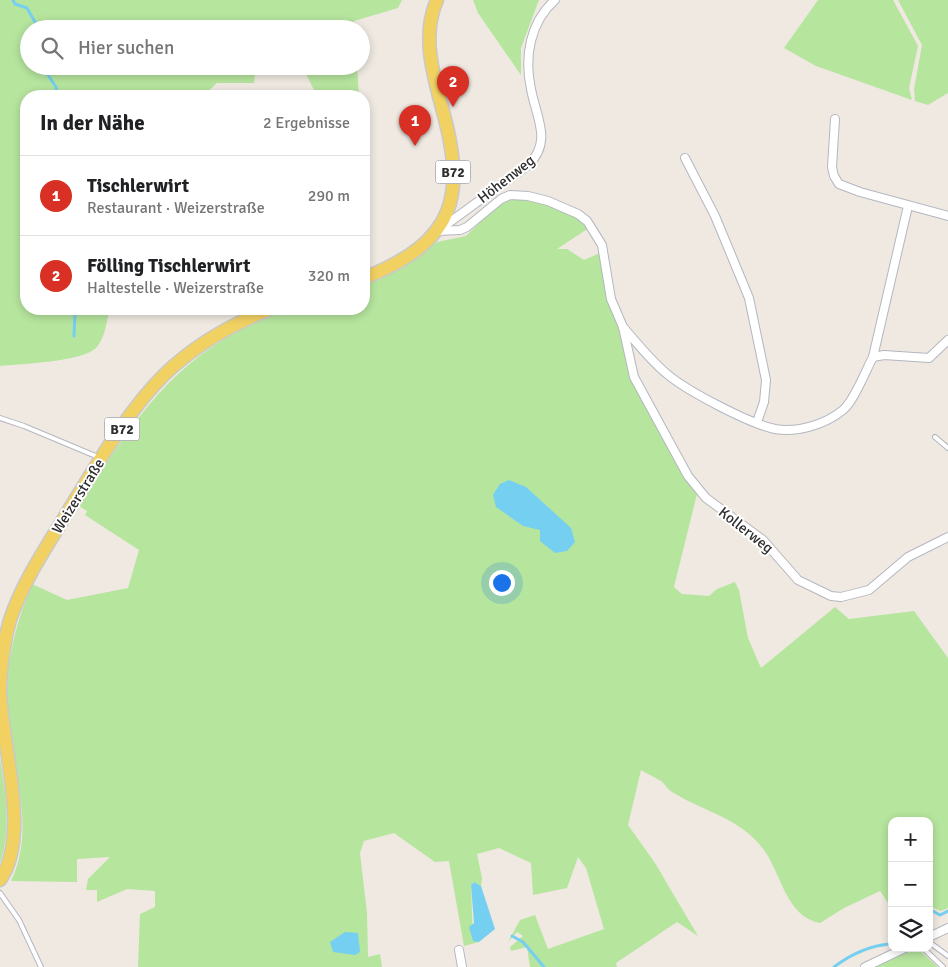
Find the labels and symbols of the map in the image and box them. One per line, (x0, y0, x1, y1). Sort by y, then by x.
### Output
pin: 2 (437, 66, 469, 107)
pin: 1 (399, 105, 431, 146)
street label: Höhenweg (474, 151, 538, 207)
road number: B72 (436, 160, 470, 183)
road number: B72 (104, 418, 140, 440)
street label: Weizerstraße (48, 455, 108, 537)
street label: Kollerweg (715, 503, 777, 557)
your location (489, 570, 515, 596)

